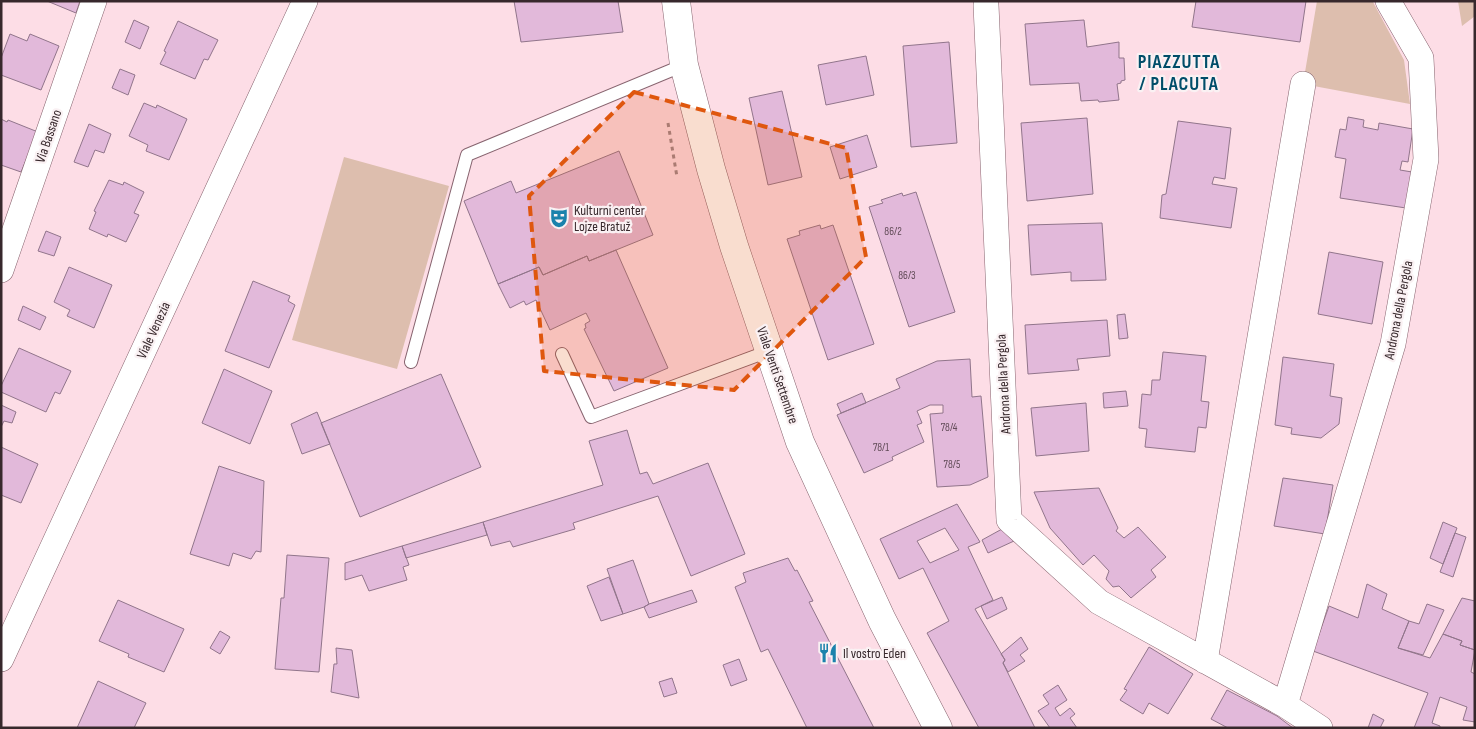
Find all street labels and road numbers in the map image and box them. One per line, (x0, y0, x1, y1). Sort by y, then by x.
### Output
street label: Via Bassano (31, 107, 66, 165)
street label: Androna della Pergola (1380, 259, 1416, 362)
street label: Viale Venezia (133, 299, 174, 361)
street label: Viale Venti Settembre (753, 325, 802, 426)
street label: Androna della Pergola (992, 334, 1015, 435)

